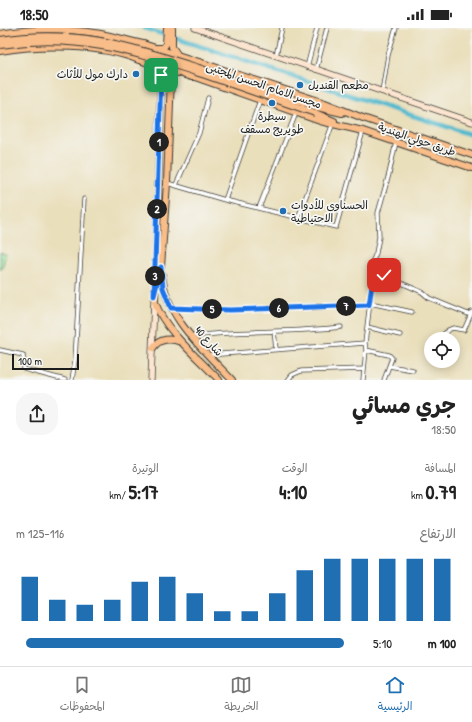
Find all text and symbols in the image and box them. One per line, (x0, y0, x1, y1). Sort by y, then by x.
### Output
text: 18:50 (20, 4, 49, 25)
pin (144, 58, 178, 92)
street label: مجسر الامام الحسن المجتبى (204, 59, 323, 113)
icon: arrive (150, 64, 172, 86)
place label: دارك مول للأثاث (57, 67, 128, 82)
marker: دارك مول للأثاث (131, 69, 141, 79)
place label: مطعم القنديل (308, 78, 369, 94)
marker: مطعم القنديل (295, 80, 305, 90)
marker: سيطرة طويريج مسقف (267, 98, 277, 108)
place label: سيطرة طويريج مسقف (240, 109, 304, 137)
street label: طريق حولي الهندية (375, 119, 458, 163)
pin: 1 (149, 132, 169, 152)
text: 1 (157, 135, 161, 149)
place label: الحسناوي للأدوات الاحتياطية (291, 198, 368, 225)
pin: 2 (147, 199, 167, 219)
text: 2 (154, 202, 160, 216)
marker: الحسناوي للأدوات الاحتياطية (278, 206, 288, 216)
pin (367, 258, 401, 292)
icon: check (373, 264, 395, 286)
pin: 3 (145, 266, 165, 286)
text: 3 (153, 269, 157, 283)
pin: 7 (336, 296, 356, 316)
pin: 6 (269, 298, 289, 318)
pin: 5 (202, 299, 222, 319)
text: 7 (343, 299, 349, 313)
text: 6 (277, 301, 281, 315)
text: 5 (210, 302, 214, 316)
street label: شارع 40 (190, 323, 226, 360)
map controls (424, 332, 460, 368)
button: locate (424, 332, 460, 368)
scale bar (12, 352, 79, 371)
text: 100 m (18, 354, 42, 368)
text: جري مسائي (352, 390, 456, 420)
button: share (16, 393, 58, 435)
text: 18:50 (431, 420, 456, 438)
text: الوتيرة (132, 461, 159, 475)
text: الوقت (282, 461, 307, 475)
text: المسافة (425, 461, 456, 475)
text: 5:17 (128, 478, 159, 505)
text: 4:10 (279, 478, 307, 505)
text: 0.79 (426, 478, 456, 505)
text: /km (109, 488, 128, 502)
text: km (411, 488, 426, 502)
text: 116–125 m (16, 524, 64, 542)
text: الارتفاع (420, 524, 456, 542)
text: 5:10 (373, 634, 392, 652)
text: 100 m (428, 634, 456, 652)
tab: المحفوظات (60, 674, 105, 716)
tab: الخريطة (224, 674, 259, 716)
tab: الرئيسية (378, 674, 412, 716)

